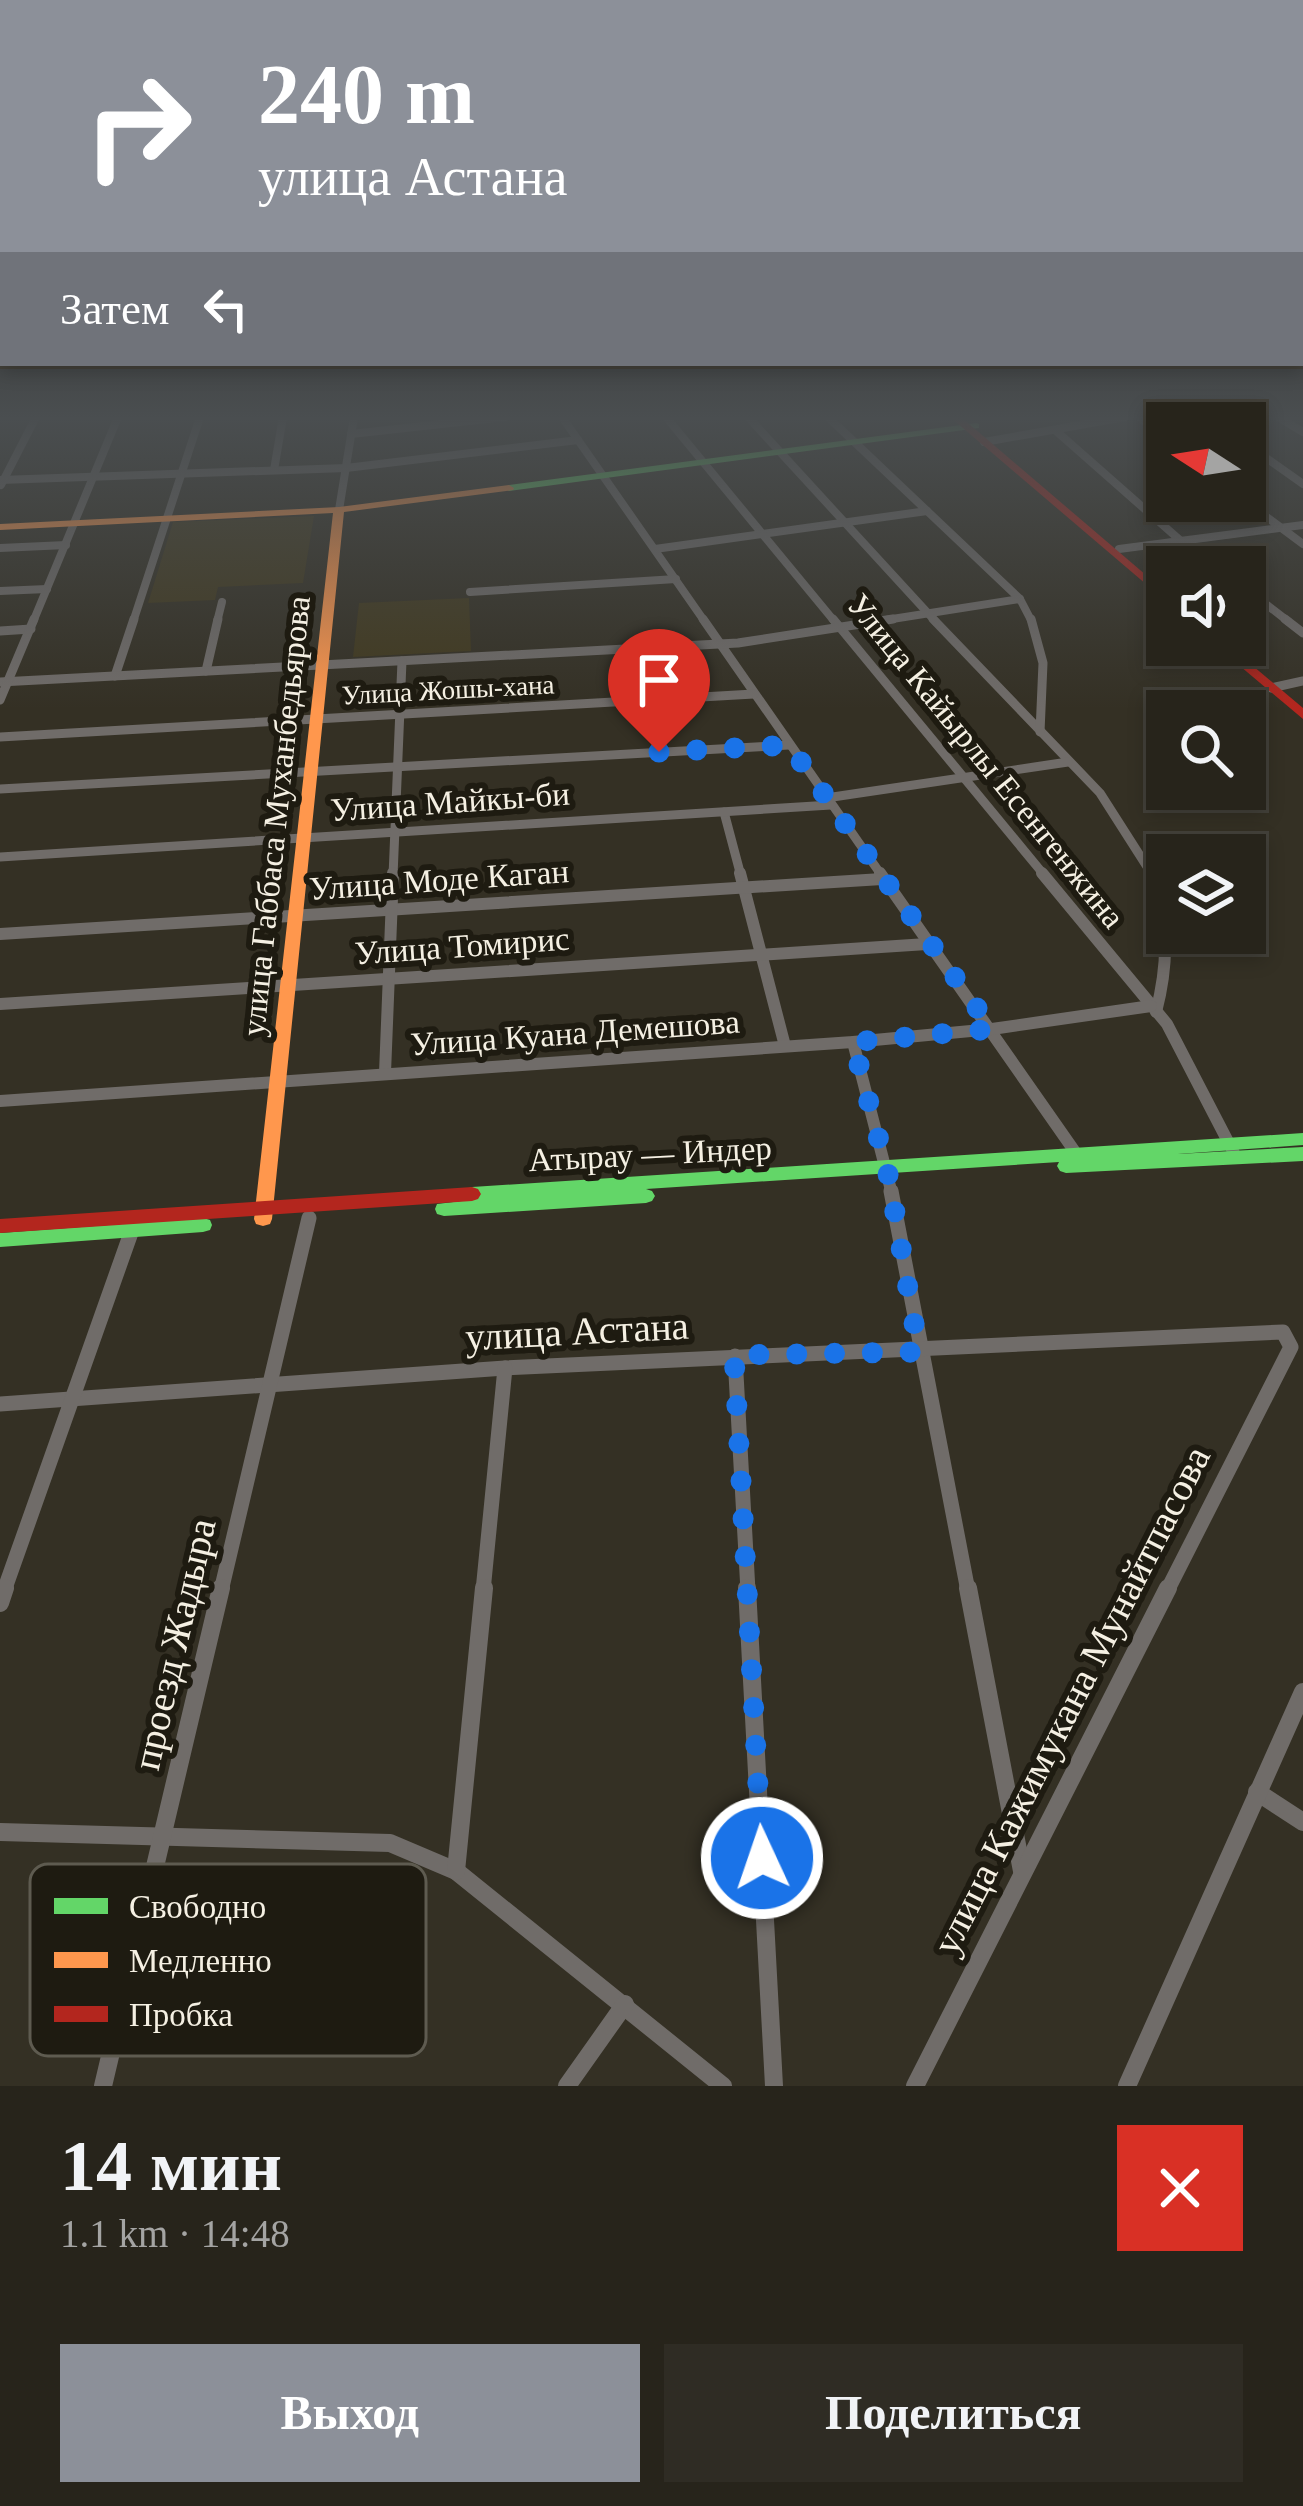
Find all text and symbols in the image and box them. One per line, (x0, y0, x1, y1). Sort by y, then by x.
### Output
icon: right (60, 48, 216, 204)
text: 240 m (258, 48, 475, 141)
text: улица Астана (258, 147, 568, 207)
icon: left (193, 276, 259, 342)
text: Затем (60, 284, 169, 334)
north arrow (1146, 402, 1266, 522)
map controls (1146, 402, 1266, 954)
button: sound (1146, 546, 1266, 666)
street label: Улица Кайырлы Есенгенжина (840, 587, 1132, 935)
street label: улица Габбаса Муханбедьярова (235, 594, 317, 1038)
pin (608, 629, 710, 752)
icon: arrive (626, 647, 692, 713)
street label: Улица Жошы-хана (341, 669, 555, 711)
button: search (1146, 690, 1266, 810)
street label: Улица Майкы-би (329, 776, 571, 828)
button: layers (1146, 834, 1266, 954)
street label: Улица Моде Каган (308, 853, 570, 907)
street label: Улица Томирис (353, 921, 571, 971)
street label: Улица Куана Демешова (409, 1004, 741, 1062)
street label: Атырау — Индер (527, 1130, 773, 1178)
street label: улица Астана (464, 1304, 690, 1359)
street label: улица Кажимукана Мунайтпасова (924, 1439, 1219, 1961)
street label: проезд Жадыра (124, 1514, 225, 1774)
position arrow (699, 1795, 825, 1921)
legend (30, 1864, 426, 2056)
text: Свободно (129, 1889, 266, 1925)
text: Медленно (129, 1943, 272, 1979)
text: Пробка (129, 1997, 233, 2033)
button: close (1117, 2125, 1243, 2251)
text: 14 мин (60, 2126, 282, 2206)
text: 1.1 km · 14:48 (60, 2212, 290, 2255)
button: Выход (60, 2344, 640, 2482)
button: Поделиться (664, 2344, 1243, 2482)

